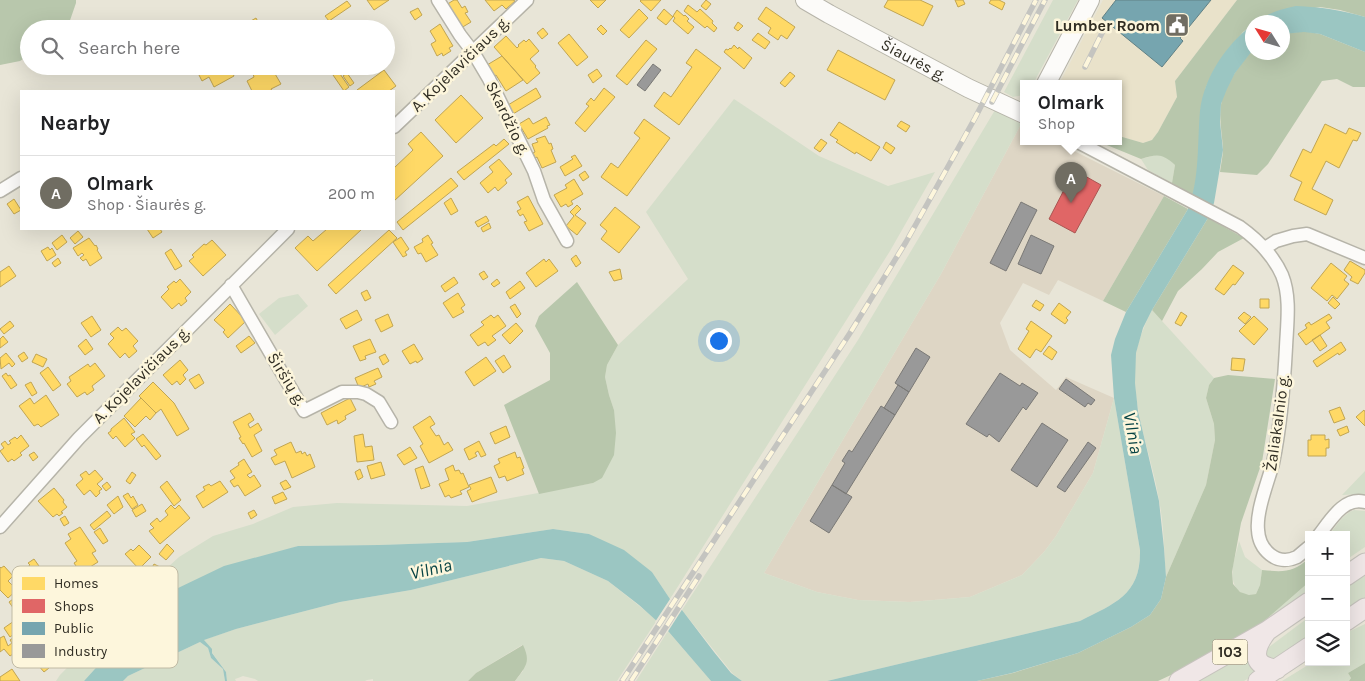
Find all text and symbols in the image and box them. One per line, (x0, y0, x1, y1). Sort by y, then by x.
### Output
street label: A. Kojelavičiaus g. (407, 12, 513, 116)
public building icon: Lumber Room (1164, 12, 1190, 38)
north arrow (1245, 15, 1290, 60)
place label: Lumber Room (1055, 16, 1160, 35)
search box (20, 20, 395, 75)
icon: search (38, 34, 66, 62)
street label: Šiaurės g. (878, 34, 950, 84)
text: Search here (78, 37, 180, 59)
street label: Skardžio g. (482, 78, 534, 158)
popup (1020, 80, 1122, 145)
text: Olmark (1038, 92, 1104, 114)
text: Nearby (40, 111, 110, 135)
text: Shop (1038, 114, 1075, 133)
pin: A (1055, 162, 1087, 203)
text: Olmark (87, 173, 154, 195)
text: A (51, 184, 61, 203)
text: 200 m (328, 184, 375, 203)
text: Shop · Šiaurės g. (87, 195, 206, 214)
street label: A. Kojelavičiaus g. (89, 322, 194, 427)
your location (706, 328, 732, 354)
street label: Širšių g. (263, 349, 311, 409)
street label: Žaliakalnio g. (1261, 373, 1293, 473)
water label: Vilnia (1119, 410, 1147, 456)
map controls (1305, 531, 1350, 666)
button: + (1305, 531, 1350, 576)
water label: Vilnia (408, 554, 454, 584)
legend (12, 566, 178, 668)
text: Homes (54, 575, 99, 592)
button: − (1305, 576, 1350, 621)
text: Shops (54, 598, 94, 615)
text: Public (54, 620, 94, 637)
button: layers (1305, 621, 1350, 666)
road number: 103 (1212, 640, 1248, 664)
text: Industry (54, 643, 108, 660)

